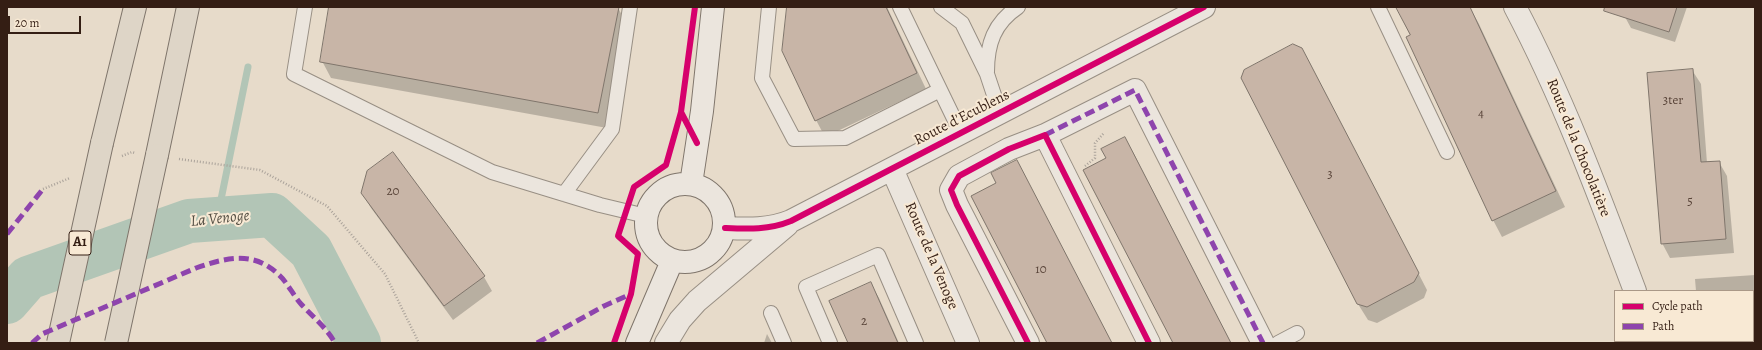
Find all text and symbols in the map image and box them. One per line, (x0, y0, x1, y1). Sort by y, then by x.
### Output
scale bar (10, 8, 83, 34)
text: 20 m (15, 15, 39, 31)
street label: Route de la Chocolatière (1542, 76, 1614, 220)
street label: Route d'Ecublens (911, 86, 1013, 150)
house number: 3ter (1663, 93, 1683, 109)
house number: 4 (1478, 106, 1484, 122)
house number: 3 (1327, 167, 1333, 183)
house number: 20 (386, 184, 400, 200)
house number: 5 (1687, 194, 1693, 210)
street label: Route de la Venoge (900, 200, 962, 312)
water label: La Venoge (190, 206, 250, 232)
road number: A1 (69, 231, 91, 255)
house number: 10 (1035, 262, 1047, 278)
legend (1614, 290, 1754, 342)
text: Cycle path (1652, 298, 1703, 314)
house number: 2 (861, 314, 867, 330)
text: Path (1652, 318, 1674, 334)

